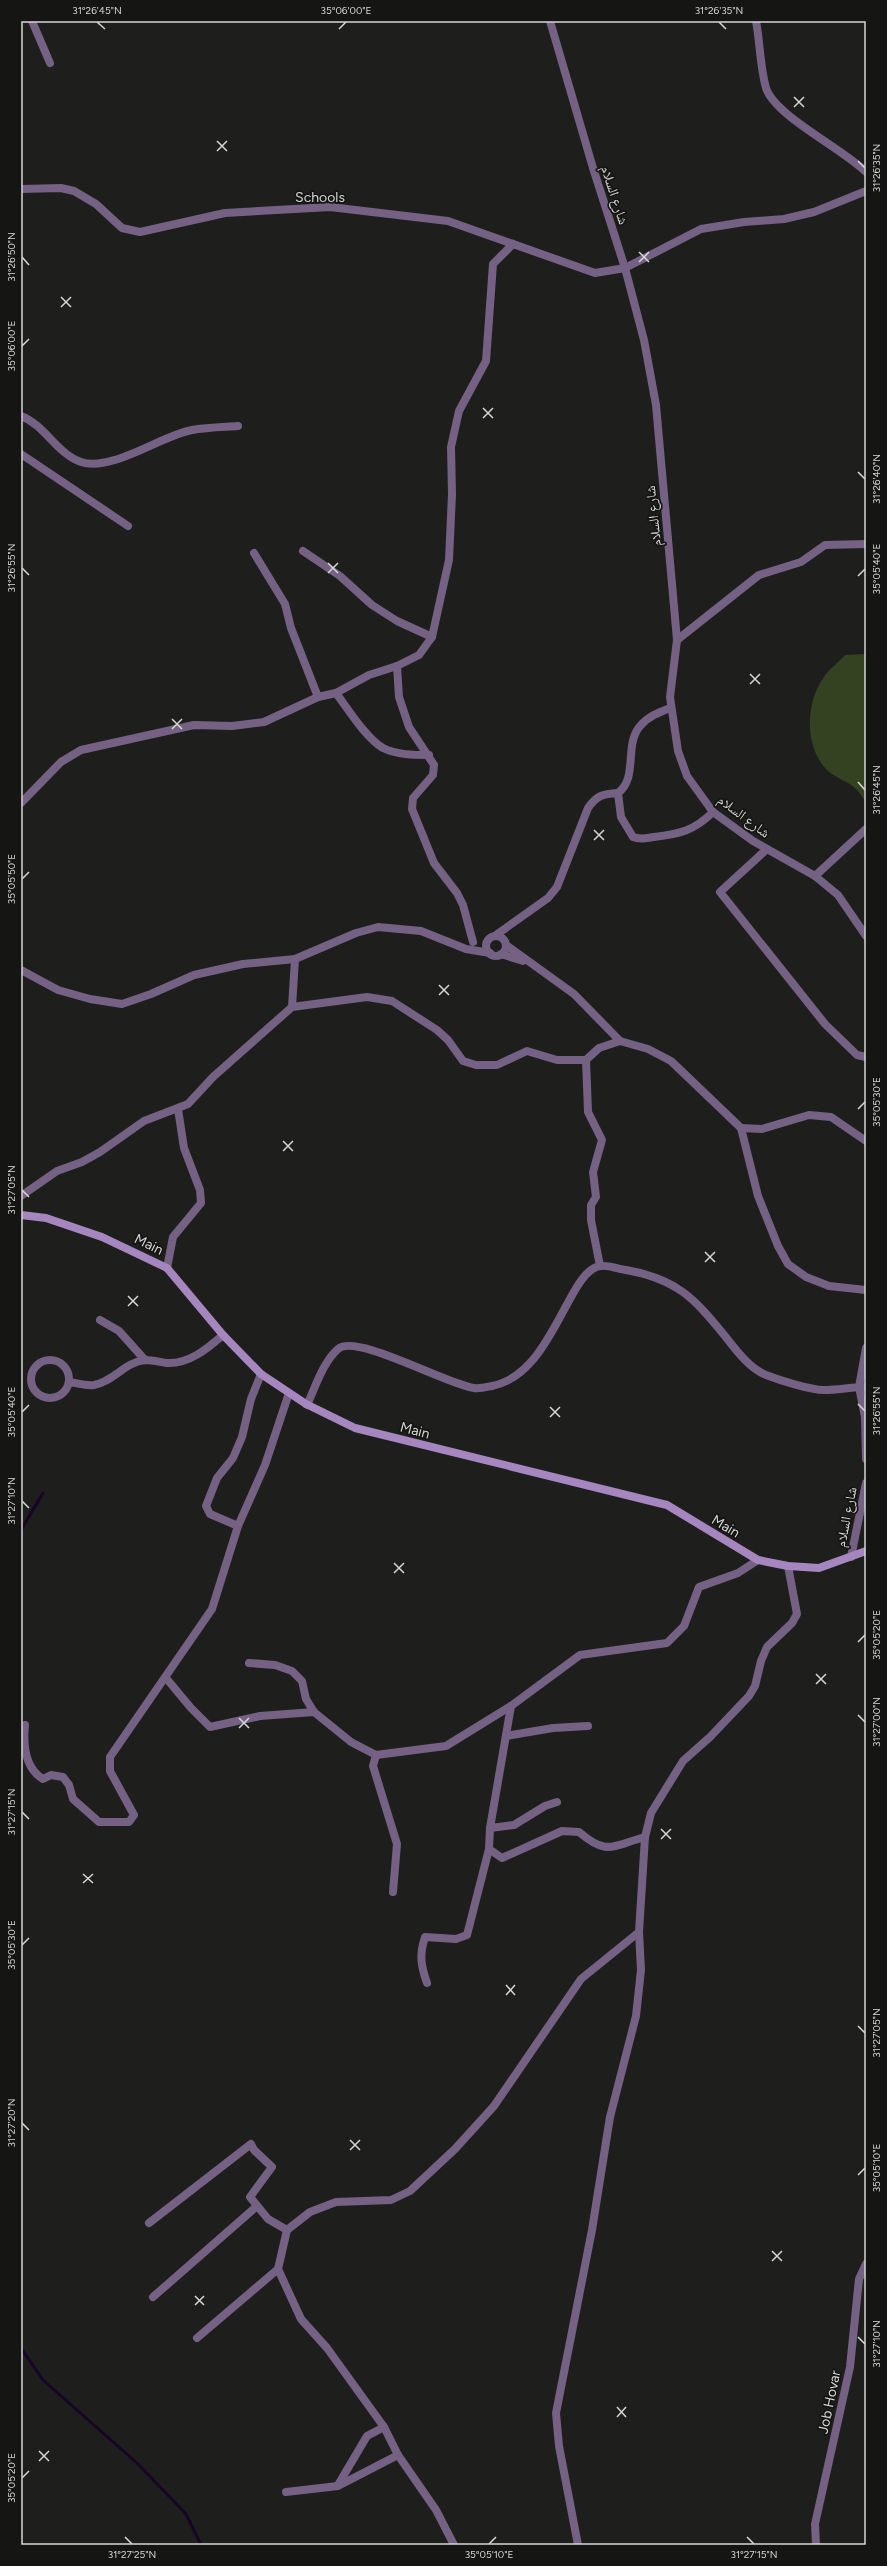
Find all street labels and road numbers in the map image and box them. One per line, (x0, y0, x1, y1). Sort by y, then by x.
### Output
street label: شارع السلام (596, 163, 632, 227)
street label: Schools (295, 189, 345, 206)
street label: شارع السلام (642, 485, 666, 547)
street label: شارع السلام (714, 791, 773, 842)
street label: Main (132, 1230, 166, 1259)
street label: Main (398, 1418, 432, 1443)
street label: شارع السلام (832, 1486, 862, 1549)
street label: Main (708, 1511, 743, 1542)
street label: Job Hovar (814, 2369, 845, 2435)

